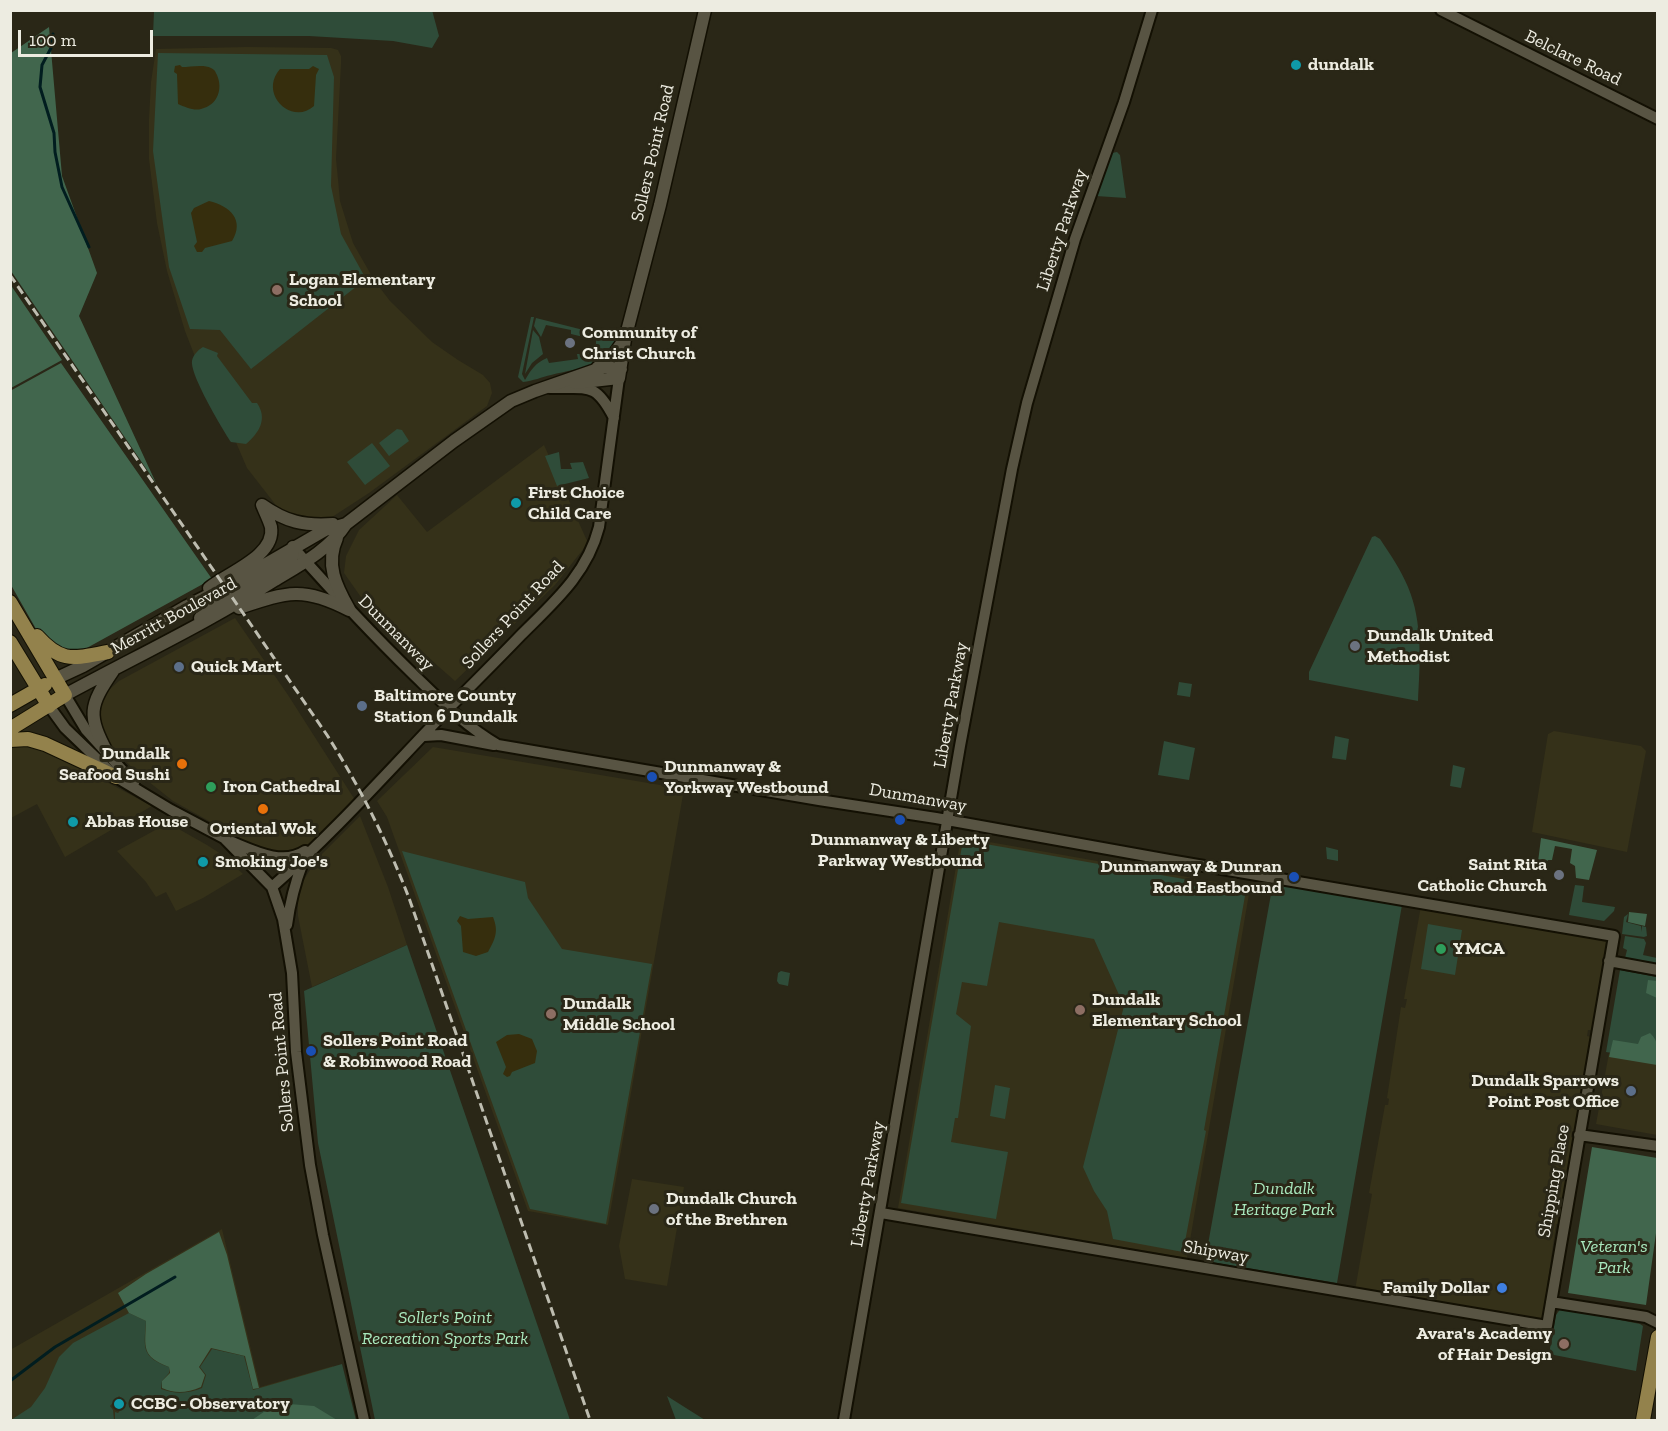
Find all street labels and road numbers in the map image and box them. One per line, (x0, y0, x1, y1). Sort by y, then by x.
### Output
street label: Belclare Road (1521, 25, 1625, 91)
street label: Sollers Point Road (627, 82, 679, 224)
street label: Liberty Parkway (1032, 166, 1092, 294)
street label: Sollers Point Road (457, 556, 569, 674)
street label: Merritt Boulevard (108, 573, 240, 659)
street label: Dunmanway (354, 591, 438, 675)
street label: Liberty Parkway (929, 640, 973, 770)
street label: Dunmanway (868, 779, 968, 817)
street label: Sollers Point Road (265, 991, 299, 1133)
street label: Liberty Parkway (846, 1119, 890, 1249)
street label: Shipping Place (1533, 1123, 1575, 1239)
street label: Shipway (1182, 1236, 1250, 1268)

